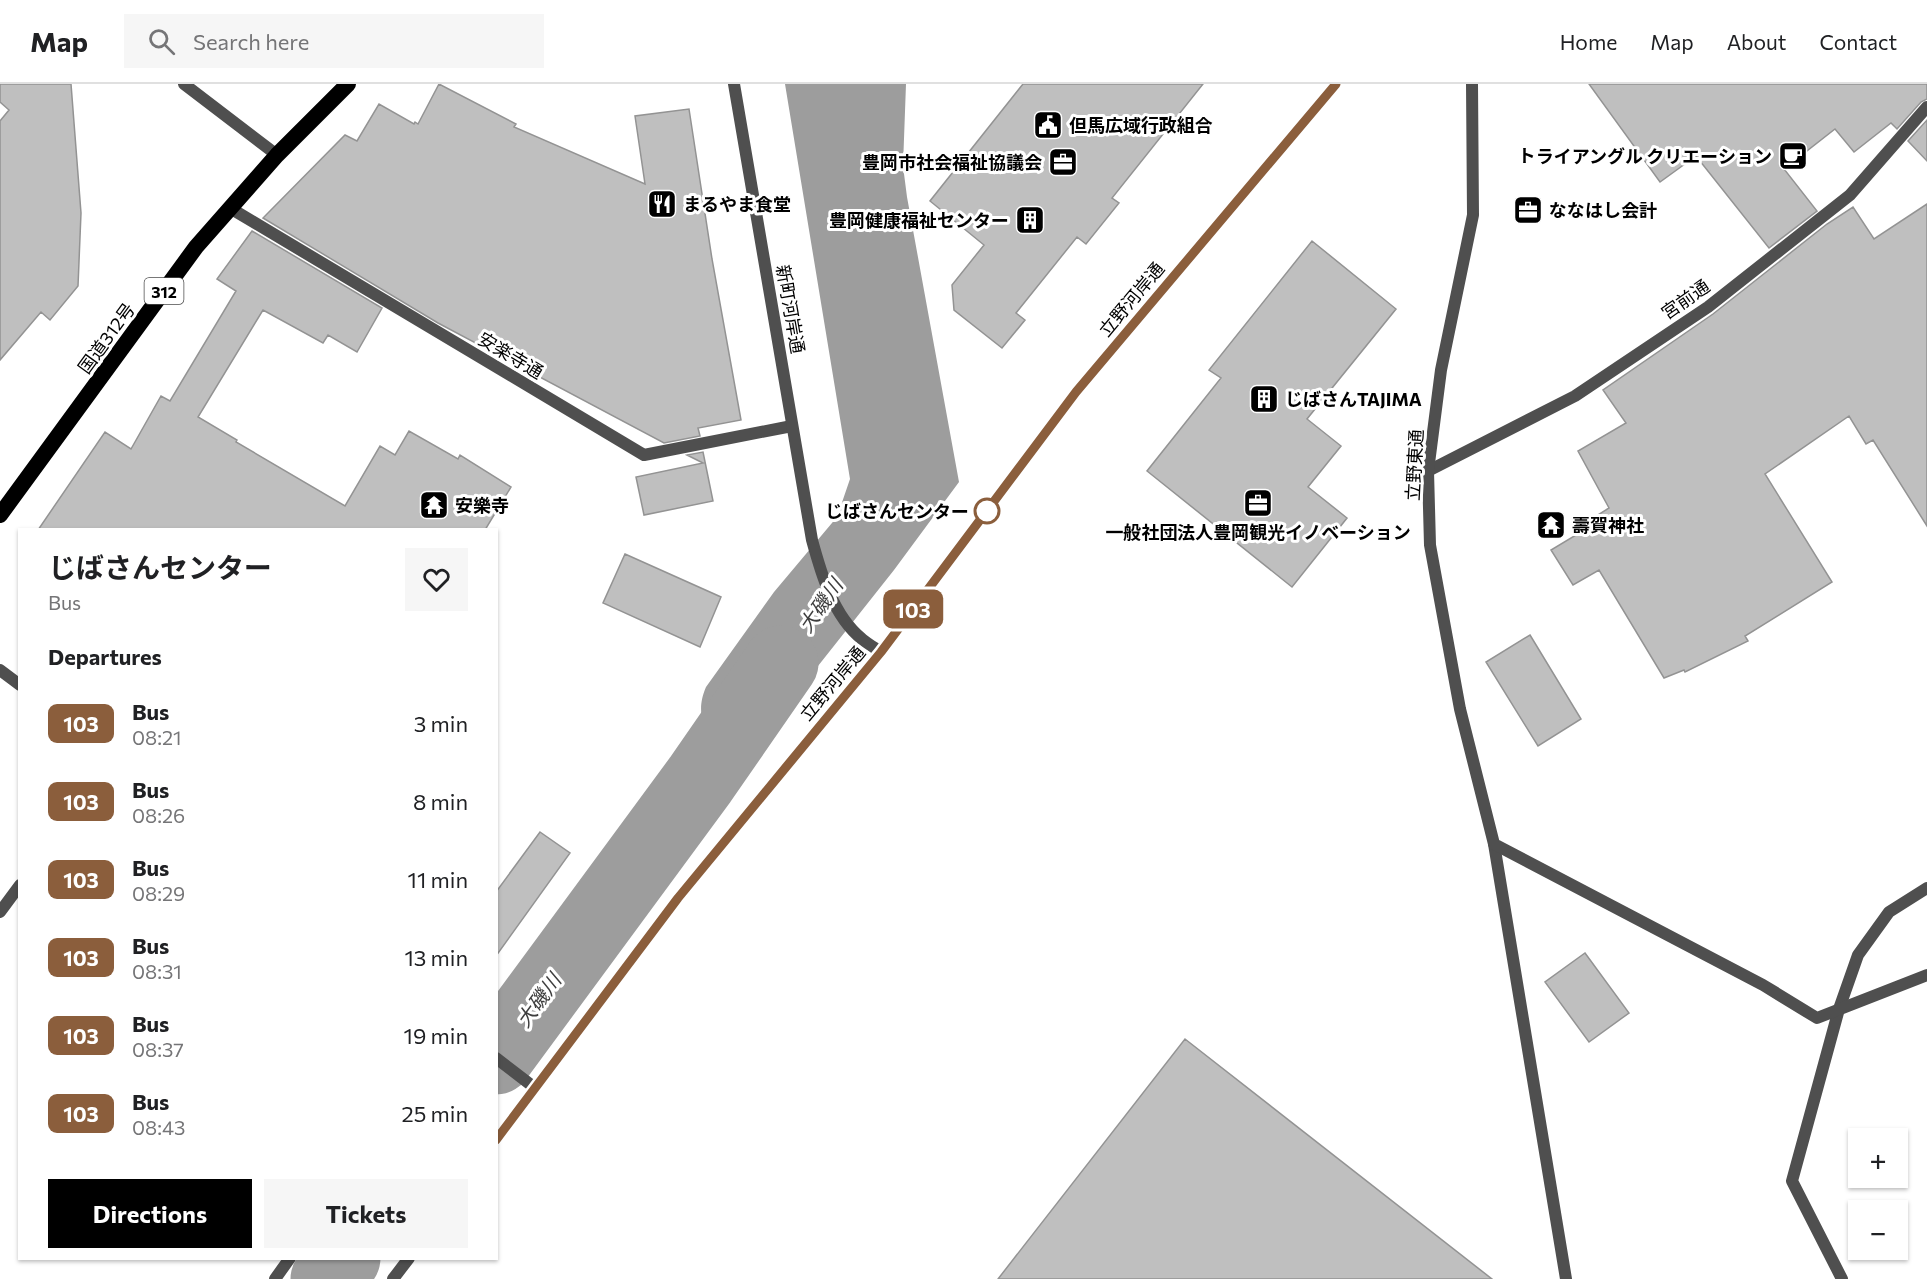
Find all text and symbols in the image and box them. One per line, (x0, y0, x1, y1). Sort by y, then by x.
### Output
search box (124, 14, 544, 68)
text: Map (30, 24, 88, 58)
icon: search (145, 25, 178, 58)
text: Search here (193, 28, 309, 55)
text: Home (1560, 29, 1617, 54)
text: Map (1650, 29, 1694, 54)
text: About (1727, 29, 1786, 54)
text: Contact (1819, 29, 1897, 54)
public building icon: 但馬広域行政組合 (1032, 109, 1064, 141)
place label: 但馬広域行政組合 (1069, 114, 1213, 136)
cafe icon: トライアングル クリエーション (1777, 140, 1809, 172)
place label: トライアングル クリエーション (1518, 145, 1772, 167)
office icon: 豊岡市社会福祉協議会 (1047, 146, 1079, 178)
place label: 豊岡市社会福祉協議会 (862, 151, 1042, 173)
restaurant icon: まるやま食堂 (646, 188, 678, 220)
place label: まるやま食堂 (683, 193, 791, 215)
office icon: ななはし会計 (1512, 194, 1544, 226)
place label: ななはし会計 (1549, 199, 1657, 221)
building icon: 豊岡健康福祉センター (1014, 204, 1046, 236)
place label: 豊岡健康福祉センター (829, 209, 1009, 231)
street label: 立野河岸通 (1094, 257, 1168, 341)
street label: 新町河岸通 (772, 263, 810, 355)
street label: 宮前通 (1657, 275, 1713, 323)
road number: 312 (144, 278, 184, 304)
street label: 国道312号 (73, 298, 139, 378)
street label: 安楽寺通 (474, 327, 548, 383)
building icon: じばさんTAJIMA (1248, 383, 1280, 415)
place label: じばさんTAJIMA (1285, 388, 1422, 410)
street label: 立野東通 (1401, 428, 1427, 502)
office icon: 一般社団法人豊岡観光イノベーション (1242, 487, 1274, 519)
temple icon: 安樂寺 (418, 489, 450, 521)
place label: 安樂寺 (455, 494, 509, 516)
marker: じばさんセンター (974, 498, 1000, 524)
place label: じばさんセンター (825, 500, 969, 522)
temple icon: 壽賀神社 (1535, 509, 1567, 541)
place label: 壽賀神社 (1572, 514, 1644, 536)
place label: 一般社団法人豊岡観光イノベーション (1105, 521, 1411, 543)
button: heart (405, 548, 468, 611)
text: じばさんセンター (48, 550, 272, 584)
water label: 大磯川 (793, 572, 848, 636)
text: Bus (48, 590, 81, 614)
line badge: 103 (878, 590, 948, 628)
text: 103 (895, 597, 931, 622)
street label: 立野河岸通 (795, 641, 869, 725)
text: Departures (48, 643, 162, 670)
text: Bus (132, 698, 169, 725)
text: 3 min (414, 710, 468, 737)
text: 103 (63, 711, 99, 736)
text: 08:21 (132, 725, 182, 749)
text: Bus (132, 776, 169, 803)
text: 8 min (413, 788, 468, 815)
text: 103 (63, 789, 99, 814)
text: 08:26 (132, 803, 185, 827)
text: Bus (132, 854, 169, 881)
text: 11 min (408, 866, 468, 893)
text: 103 (63, 867, 99, 892)
text: 08:29 (132, 881, 185, 905)
text: Bus (132, 932, 169, 959)
text: 13 min (404, 944, 468, 971)
text: 103 (63, 945, 99, 970)
text: 08:31 (132, 959, 182, 983)
water label: 大磯川 (511, 967, 567, 1031)
text: Bus (132, 1010, 169, 1037)
text: 19 min (404, 1022, 468, 1049)
text: 103 (63, 1023, 99, 1048)
text: 08:37 (132, 1037, 184, 1061)
text: Bus (132, 1088, 169, 1115)
text: 25 min (401, 1100, 468, 1127)
text: 103 (63, 1101, 99, 1126)
text: 08:43 (132, 1115, 185, 1139)
map controls (1848, 1128, 1908, 1260)
button: + (1848, 1128, 1908, 1188)
button: Directions (48, 1179, 252, 1248)
button: Tickets (264, 1179, 468, 1248)
button: − (1848, 1200, 1908, 1260)

